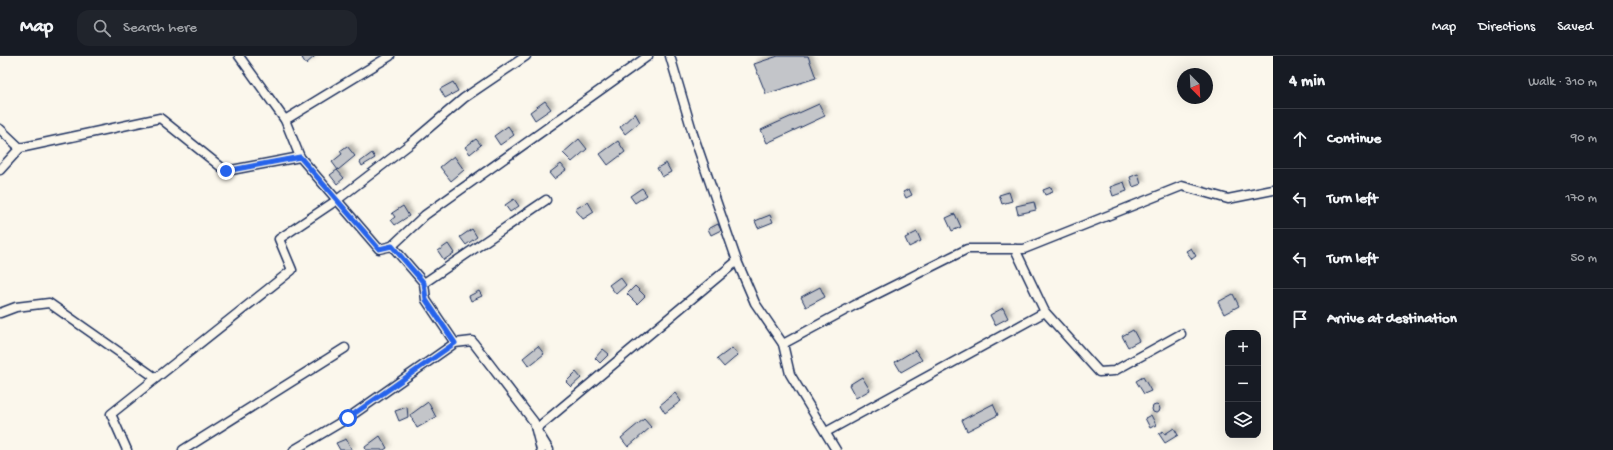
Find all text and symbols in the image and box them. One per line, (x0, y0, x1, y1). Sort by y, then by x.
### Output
search box (77, 10, 357, 46)
text: Map (20, 16, 53, 39)
icon: search (91, 17, 113, 39)
text: Search here (123, 19, 197, 37)
text: Map (1432, 19, 1456, 36)
text: Directions (1478, 19, 1535, 36)
text: Saved (1557, 19, 1593, 36)
north arrow (1177, 68, 1213, 104)
text: 4 min (1289, 72, 1325, 92)
text: Walk · 310 m (1528, 75, 1597, 90)
icon: ahead (1289, 128, 1311, 150)
text: Continue (1327, 130, 1381, 148)
text: 90 m (1571, 131, 1597, 146)
route end (217, 162, 235, 180)
icon: left (1289, 188, 1311, 210)
text: Turn left (1327, 190, 1378, 208)
text: 170 m (1565, 191, 1597, 206)
icon: left (1289, 248, 1311, 270)
text: Turn left (1327, 250, 1378, 268)
text: 50 m (1570, 251, 1597, 266)
icon: arrive (1289, 308, 1311, 330)
text: Arrive at destination (1327, 310, 1457, 328)
map controls (1225, 330, 1261, 438)
button: + (1225, 330, 1261, 366)
button: − (1225, 366, 1261, 402)
button: layers (1225, 402, 1261, 438)
route start (339, 409, 357, 427)

